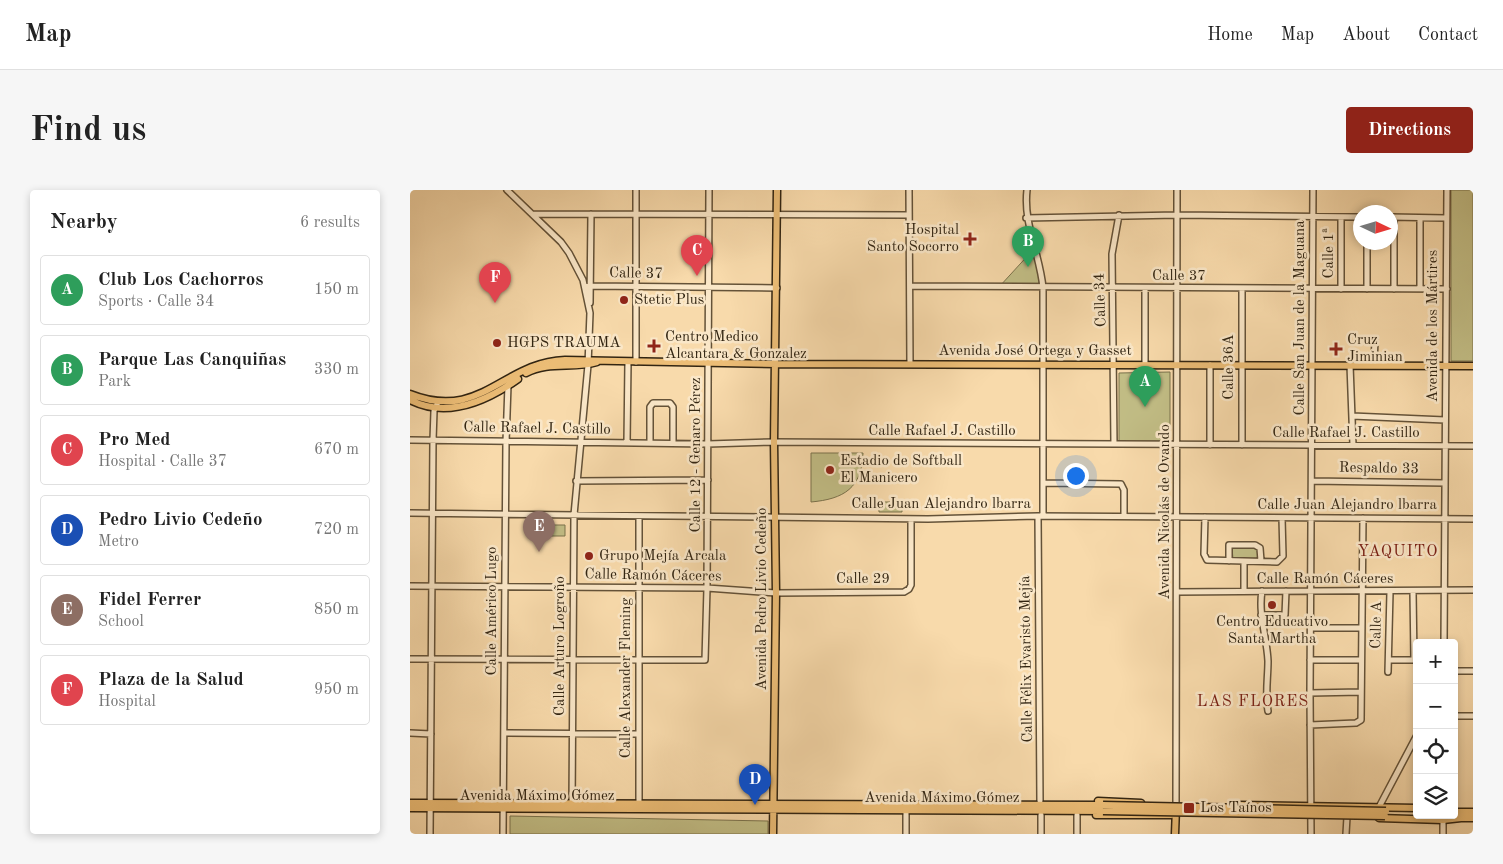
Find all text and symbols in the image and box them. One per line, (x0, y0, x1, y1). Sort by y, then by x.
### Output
text: Map (25, 23, 72, 47)
text: Home (1207, 26, 1253, 44)
text: Map (1281, 26, 1314, 44)
text: About (1342, 26, 1390, 44)
text: Contact (1418, 26, 1478, 44)
button: Directions (1346, 107, 1473, 153)
text: Find us (30, 113, 146, 148)
north arrow (1353, 205, 1398, 250)
text: Nearby (50, 212, 118, 233)
text: 6 results (300, 215, 360, 231)
street label: Calle San Juan de la Maguana (1293, 220, 1308, 416)
place label: Hospital Santo Socorro (867, 223, 959, 255)
pin: B (1012, 226, 1044, 267)
street label: Calle 1ª (1322, 227, 1337, 279)
marker: Hospital Santo Socorro (963, 232, 977, 246)
pin: C (681, 235, 713, 276)
street label: Avenida de los Mártires (1426, 250, 1441, 402)
pin: F (479, 262, 511, 303)
street label: Calle 37 (609, 266, 663, 282)
street label: Calle 37 (1152, 269, 1206, 284)
text: Club Los Cachorros (98, 271, 264, 290)
street label: Calle 34 (1093, 273, 1109, 327)
text: A (61, 282, 73, 298)
text: 150 m (314, 282, 359, 298)
place label: Stetic Plus (634, 293, 704, 308)
text: Sports · Calle 34 (98, 294, 214, 310)
marker: Stetic Plus (618, 294, 630, 306)
place label: Centro Medico Alcantara & Gonzalez (665, 330, 807, 362)
place label: Cruz Jiminian (1347, 333, 1403, 365)
street label: Calle 36A (1222, 334, 1237, 400)
place label: HGPS TRAUMA (507, 336, 621, 351)
marker: HGPS TRAUMA (491, 337, 503, 349)
marker: Centro Medico Alcantara & Gonzalez (647, 339, 661, 353)
marker: Cruz Jiminian (1329, 342, 1343, 356)
street label: Avenida José Ortega y Gasset (938, 344, 1132, 359)
text: Parque Las Canquiñas (98, 351, 286, 370)
text: B (61, 362, 73, 378)
text: 330 m (314, 362, 359, 378)
pin: A (1129, 366, 1161, 407)
text: Park (98, 374, 131, 390)
street label: Calle 12 - Genaro Pérez (689, 378, 704, 532)
street label: Calle Rafael J. Castillo (463, 420, 611, 438)
street label: Calle Rafael J. Castillo (868, 424, 1016, 439)
street label: Avenida Nicolás de Ovando (1158, 424, 1173, 600)
street label: Calle Rafael J. Castillo (1272, 426, 1420, 441)
text: Pro Med (98, 431, 171, 450)
text: C (62, 442, 72, 458)
text: 670 m (314, 442, 359, 458)
text: Hospital · Calle 37 (98, 454, 227, 470)
place label: Estadio de Softball El Manicero (840, 454, 962, 486)
street label: Respaldo 33 (1339, 461, 1419, 477)
your location (1063, 463, 1089, 489)
marker: Estadio de Softball El Manicero (824, 464, 836, 476)
street label: Calle Juan Alejandro lbarra (851, 497, 1031, 512)
street label: Calle Juan Alejandro lbarra (1257, 498, 1437, 513)
street label: Avenida Pedro Livio Cedeño (755, 507, 770, 691)
text: Pedro Livio Cedeño (98, 511, 262, 530)
pin: E (523, 511, 555, 552)
text: D (61, 522, 73, 538)
text: 720 m (314, 522, 359, 538)
text: Metro (98, 534, 139, 550)
district label: YAQUITO (1358, 544, 1438, 560)
street label: Calle Américo Lugo (485, 547, 500, 675)
place label: Grupo Mejía Arcala (599, 549, 727, 564)
marker: Grupo Mejía Arcala (583, 550, 595, 562)
street label: Calle Ramón Cáceres (584, 567, 722, 585)
street label: Calle 29 (836, 572, 890, 587)
street label: Calle Ramón Cáceres (1257, 572, 1393, 587)
street label: Calle Félix Evaristo Mejía (1018, 575, 1036, 743)
street label: Calle Arturo Logroño (553, 576, 568, 716)
text: Fidel Ferrer (98, 591, 201, 610)
street label: Calle Alexander Fleming (619, 598, 634, 758)
marker: Centro Educativo Santa Martha (1266, 599, 1278, 611)
street label: Calle A (1369, 600, 1385, 649)
text: E (61, 602, 73, 618)
text: 850 m (314, 602, 359, 618)
text: School (98, 614, 144, 630)
place label: Centro Educativo Santa Martha (1216, 615, 1328, 647)
map controls (1413, 639, 1458, 819)
button: + (1413, 639, 1458, 684)
text: Plaza de la Salud (98, 671, 244, 690)
text: F (62, 682, 72, 698)
text: 950 m (314, 682, 359, 698)
button: − (1413, 684, 1458, 729)
text: Hospital (98, 694, 156, 710)
district label: LAS FLORES (1197, 694, 1309, 710)
button: locate (1413, 729, 1458, 774)
pin: D (739, 764, 771, 805)
button: layers (1413, 774, 1458, 819)
street label: Avenida Máximo Gómez (459, 789, 615, 804)
street label: Avenida Máximo Gómez (864, 791, 1020, 806)
marker: Los Taínos (1182, 801, 1196, 815)
place label: Los Taínos (1200, 801, 1272, 816)

